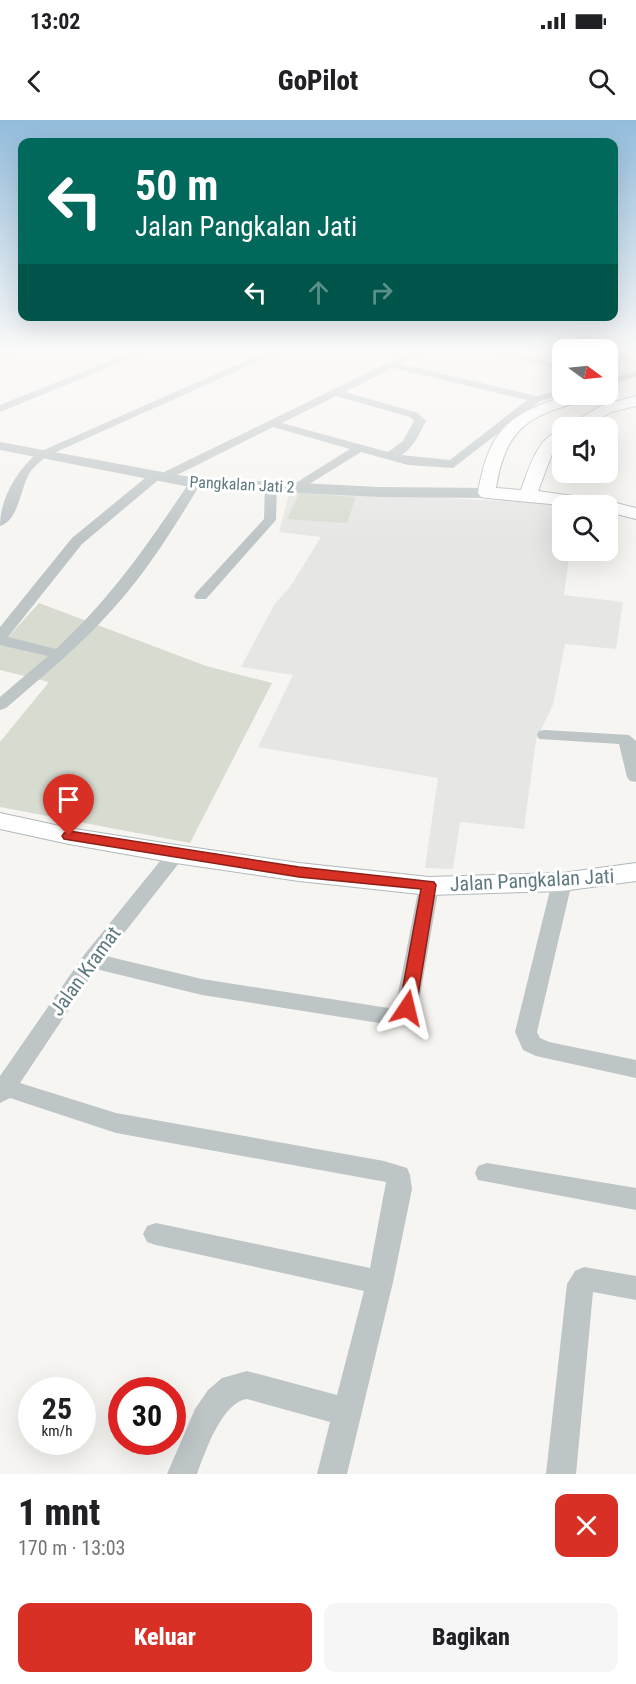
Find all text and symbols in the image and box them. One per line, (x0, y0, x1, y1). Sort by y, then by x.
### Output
text: 13:02 (30, 9, 81, 34)
icon: back (18, 65, 51, 98)
text: GoPilot (278, 65, 358, 97)
icon: search (585, 65, 618, 98)
text: 50 m (135, 161, 218, 210)
icon: left (36, 162, 114, 240)
text: Jalan Pangkalan Jati (135, 211, 357, 243)
icon: left (239, 276, 272, 309)
icon: ahead (302, 276, 335, 309)
icon: right (365, 276, 398, 309)
north arrow (552, 339, 618, 405)
map controls (552, 339, 618, 561)
button: sound (552, 417, 618, 483)
street label: Pangkalan Jati 2 (189, 472, 295, 497)
button: search (552, 495, 618, 561)
pin (43, 774, 94, 836)
icon: arrive (52, 783, 85, 816)
street label: Jalan Pangkalan Jati (449, 864, 615, 896)
street label: Jalan Kramat (45, 922, 125, 1020)
position arrow (375, 976, 439, 1040)
speed limit sign: 30 (108, 1377, 186, 1455)
text: 25 (42, 1391, 72, 1426)
text: km/h (42, 1422, 72, 1440)
text: 1 mnt (18, 1492, 100, 1534)
button: close (555, 1494, 618, 1557)
text: 170 m · 13:03 (18, 1536, 125, 1560)
button: Keluar (18, 1603, 312, 1672)
button: Bagikan (324, 1603, 618, 1672)

